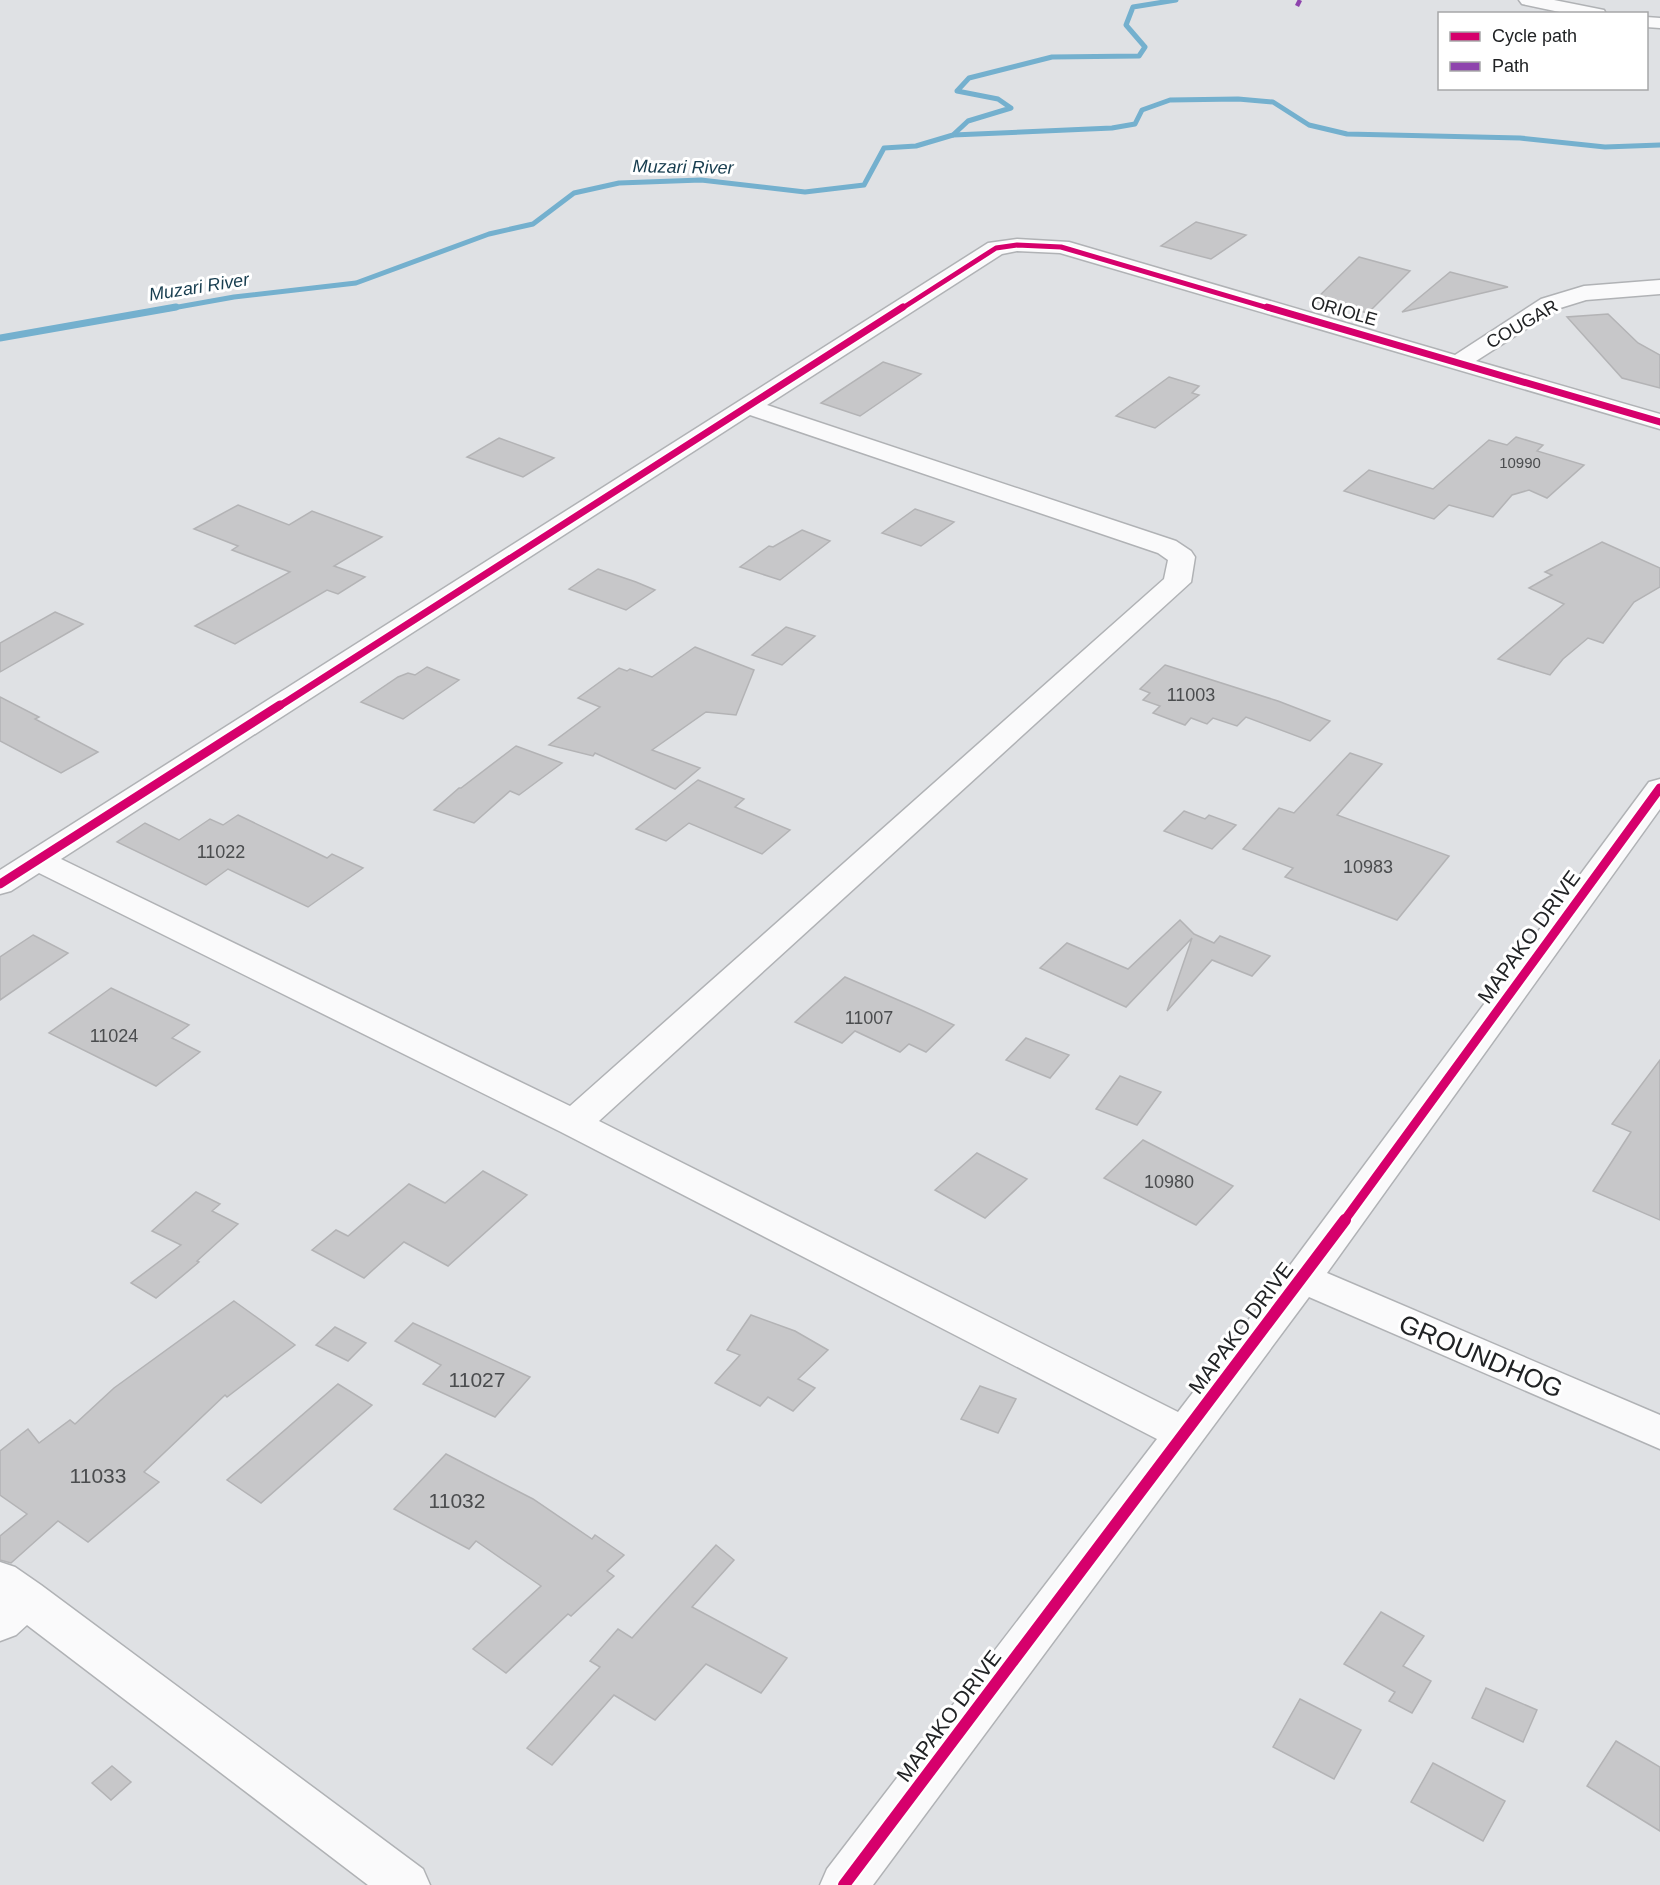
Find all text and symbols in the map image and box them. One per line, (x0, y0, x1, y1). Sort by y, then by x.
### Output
legend (1438, 12, 1648, 90)
text: Cycle path (1492, 26, 1577, 46)
text: Path (1492, 56, 1529, 76)
water label: Muzari River (632, 156, 735, 178)
water label: Muzari River (148, 269, 251, 305)
street label: ORIOLE (1309, 292, 1379, 330)
street label: COUGAR (1483, 296, 1561, 352)
house number: 10990 (1499, 454, 1541, 471)
house number: 11003 (1167, 685, 1215, 705)
house number: 11022 (197, 842, 245, 862)
house number: 10983 (1343, 857, 1393, 877)
street label: MAPAKO DRIVE (1473, 866, 1584, 1008)
house number: 11007 (845, 1008, 893, 1028)
house number: 11024 (90, 1026, 138, 1046)
house number: 10980 (1144, 1172, 1194, 1192)
street label: MAPAKO DRIVE (1184, 1258, 1297, 1398)
street label: GROUNDHOG (1395, 1308, 1567, 1404)
house number: 11027 (449, 1368, 505, 1391)
house number: 11033 (70, 1464, 126, 1487)
house number: 11032 (429, 1489, 485, 1512)
street label: MAPAKO DRIVE (892, 1646, 1005, 1786)

